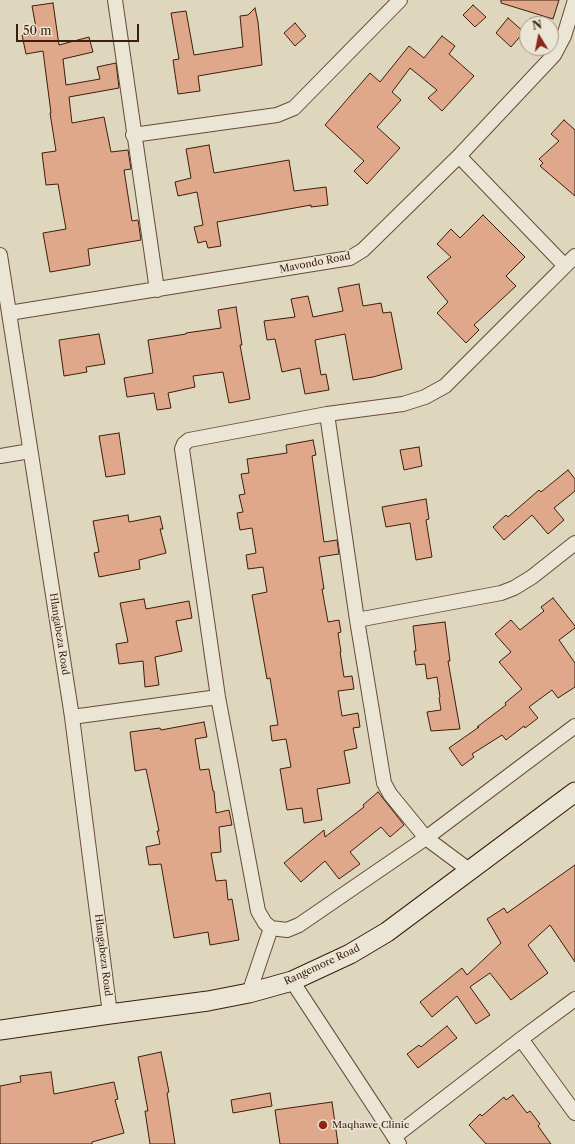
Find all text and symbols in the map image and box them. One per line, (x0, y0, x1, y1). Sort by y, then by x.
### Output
scale bar (18, 16, 141, 42)
north arrow (519, 16, 559, 56)
text: N (531, 17, 543, 33)
text: 50 m (23, 23, 52, 38)
street label: Mavondo Road (278, 250, 352, 276)
street label: Hlangabeza Road (47, 592, 71, 676)
street label: Hlangabeza Road (92, 913, 114, 997)
street label: Rangemore Road (282, 942, 362, 988)
marker: Maqhawe Clinic (317, 1119, 329, 1131)
place label: Maqhawe Clinic (332, 1119, 409, 1131)

